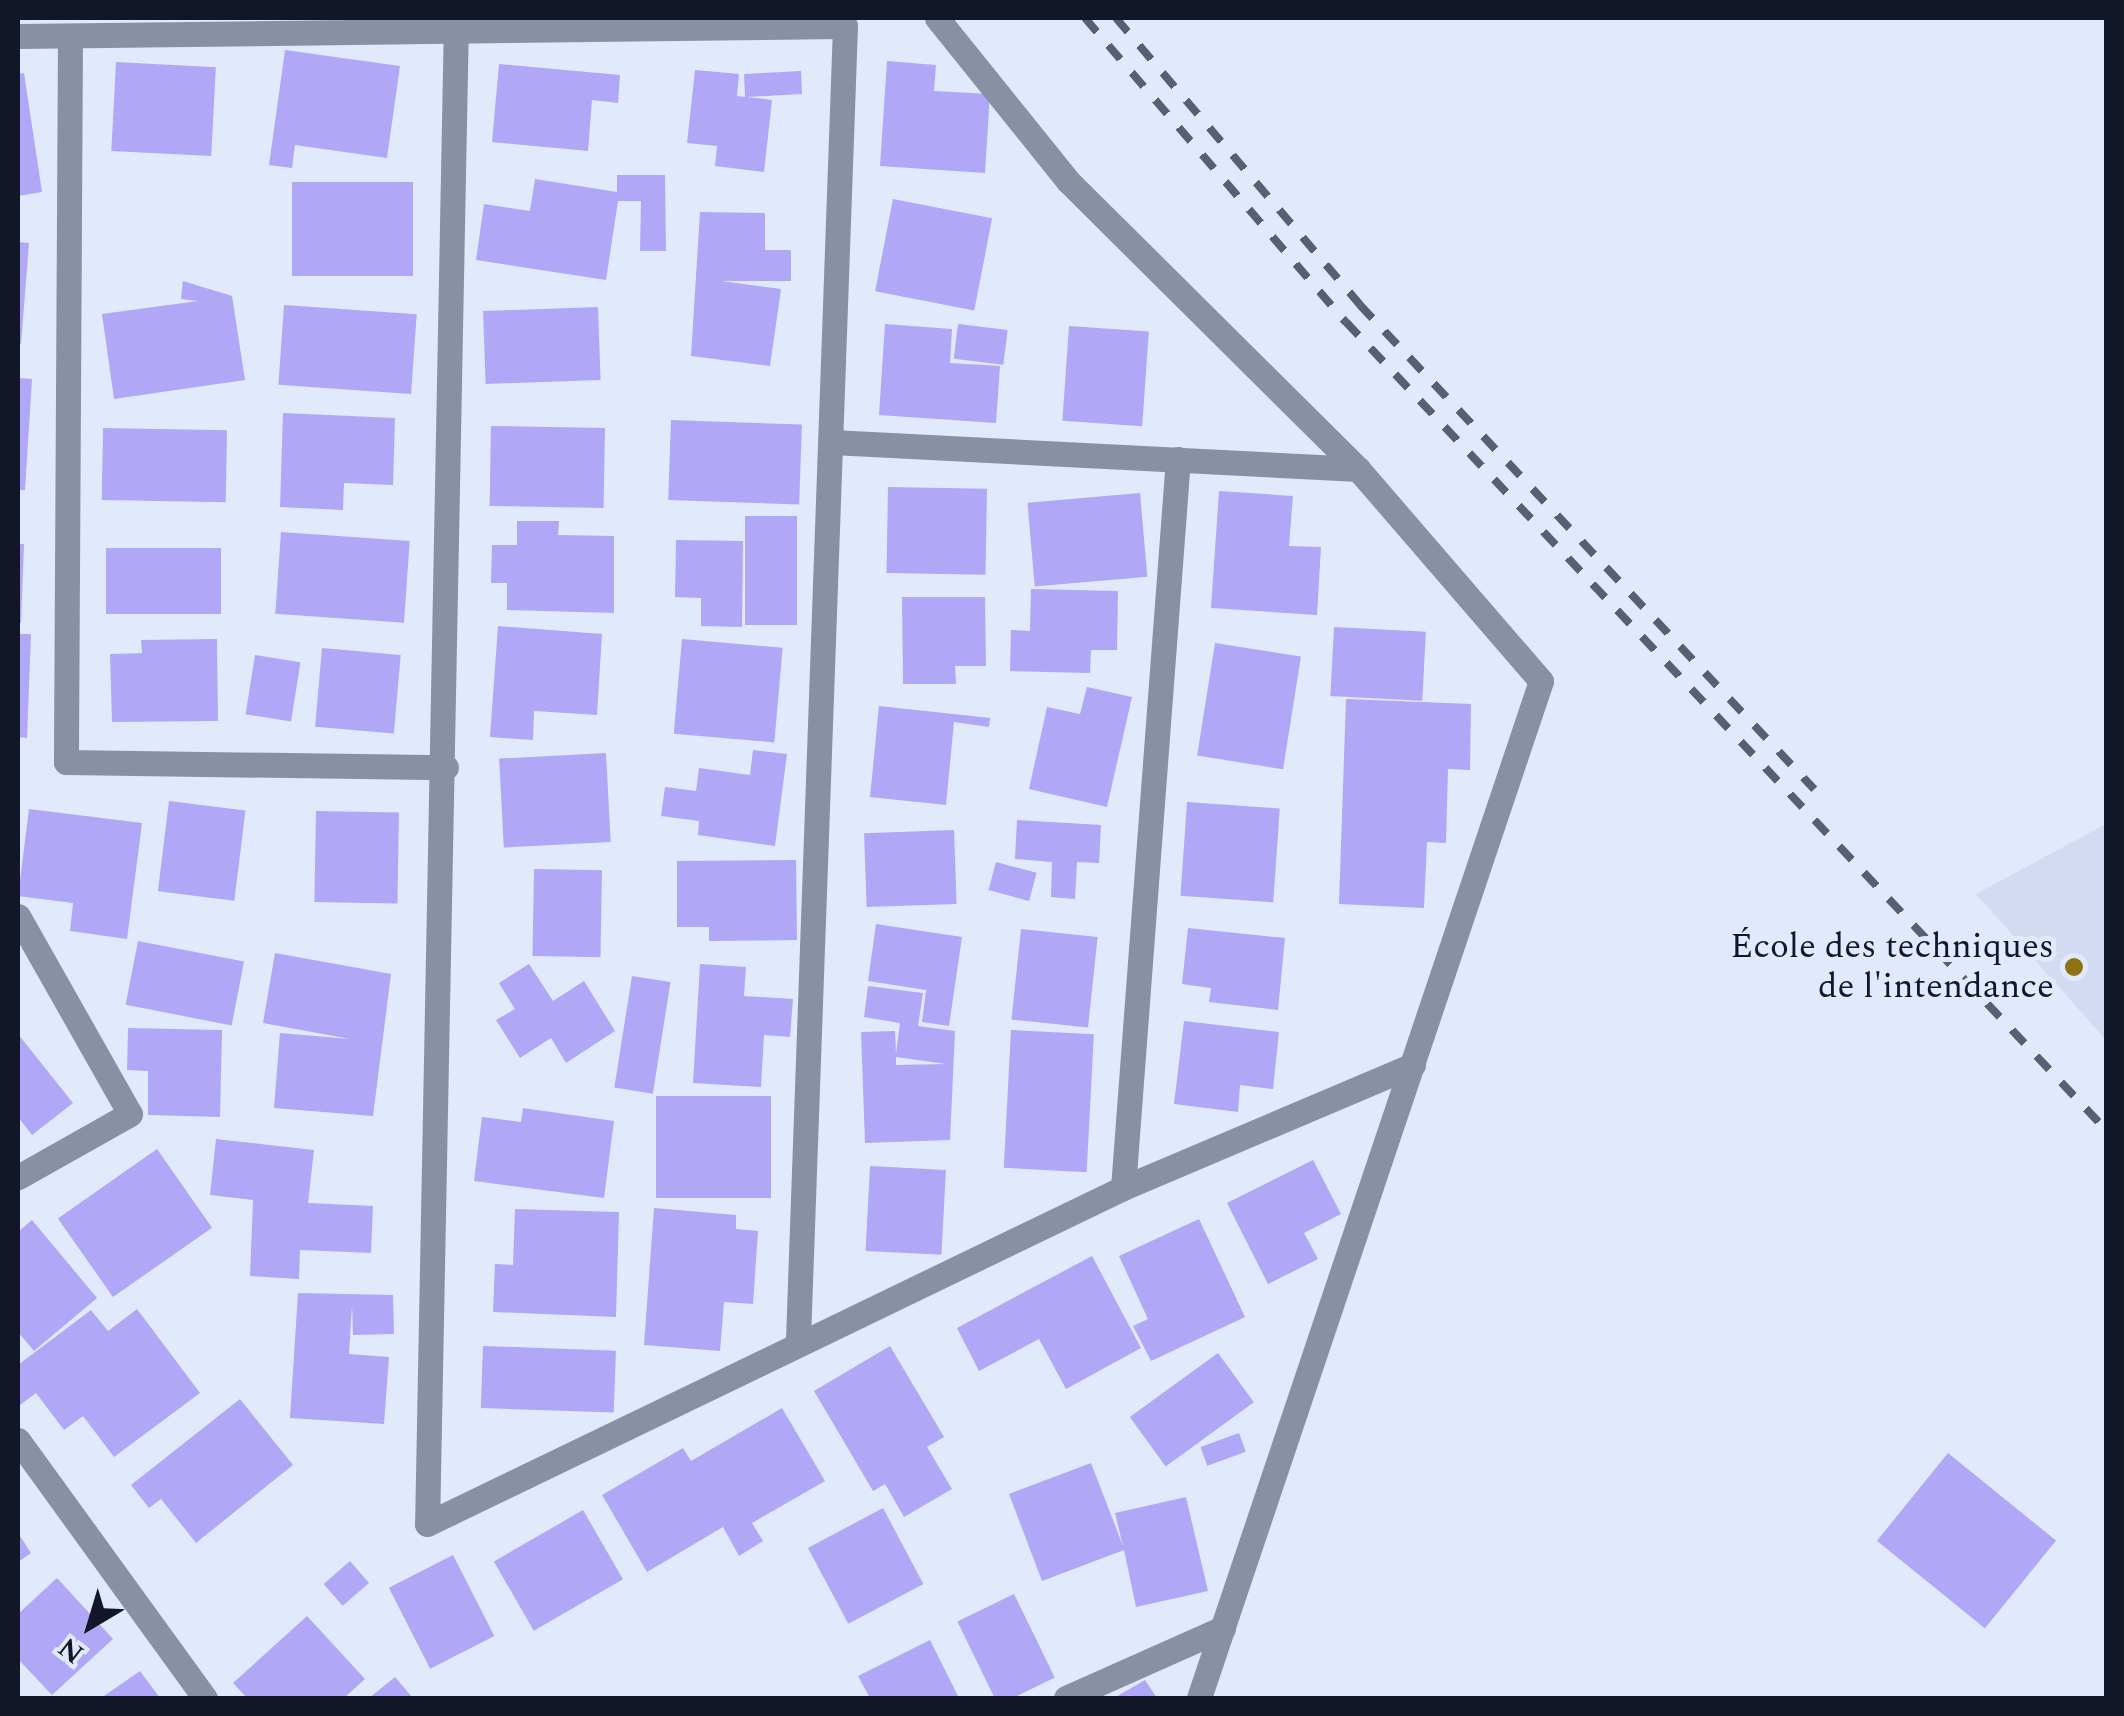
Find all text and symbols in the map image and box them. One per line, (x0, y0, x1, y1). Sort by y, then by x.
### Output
place label: École des techniques de l'intendance (1730, 926, 2054, 1008)
marker: École des techniques de l'intendance (2063, 956, 2085, 978)
north arrow (40, 1576, 140, 1676)
text: N (49, 1626, 93, 1674)

